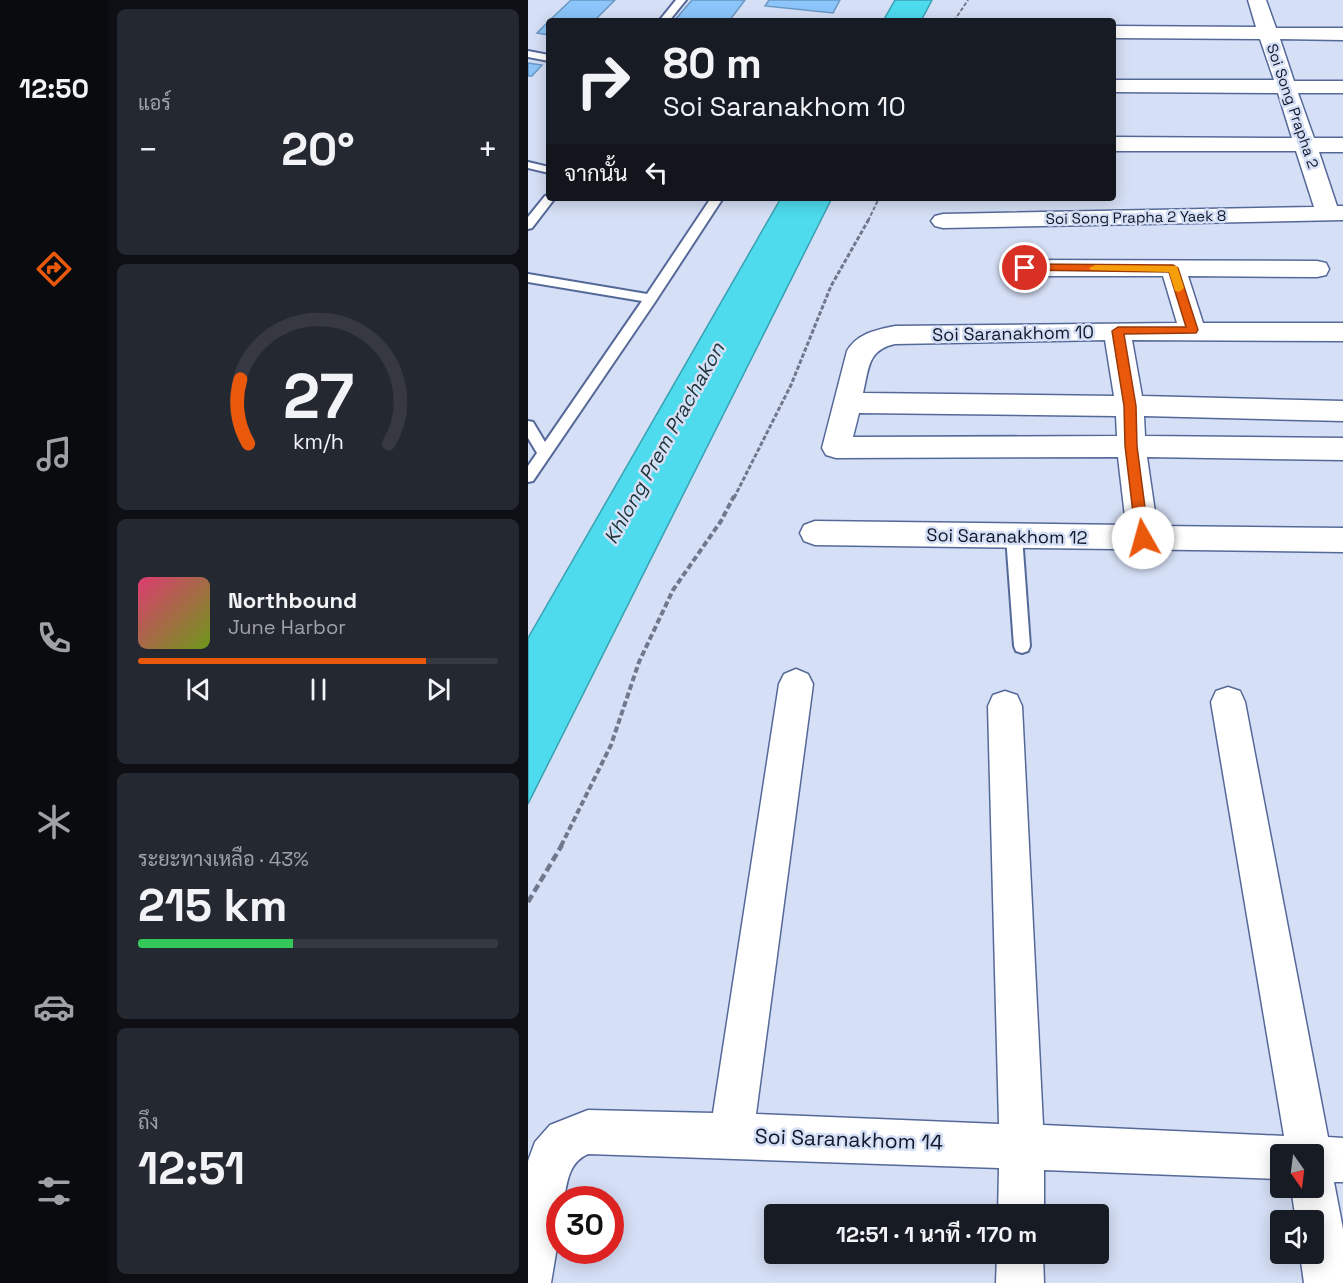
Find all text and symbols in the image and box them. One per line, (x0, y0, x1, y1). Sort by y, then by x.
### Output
text: 80 m (663, 37, 762, 90)
street label: Soi Song Prapha 2 (1263, 41, 1323, 171)
icon: right (564, 42, 642, 120)
text: 12:50 (19, 71, 89, 106)
text: Soi Saranakhom 10 (663, 89, 906, 124)
text: แอร์ (138, 90, 171, 116)
text: 20° (281, 121, 355, 178)
text: − (138, 129, 158, 171)
text: + (478, 129, 498, 171)
icon: left (640, 156, 673, 189)
text: จากนั้น (564, 159, 628, 187)
street label: Soi Song Prapha 2 Yaek 8 (1045, 206, 1227, 228)
pin (999, 242, 1050, 293)
icon: directions (33, 248, 75, 290)
icon: arrive (1008, 251, 1041, 284)
street label: Soi Saranakhom 10 (932, 320, 1094, 346)
water label: Khlong Prem Prachakon (598, 337, 731, 548)
text: 27 (282, 357, 354, 436)
text: km/h (292, 428, 344, 455)
icon: music (33, 433, 75, 475)
position arrow (1111, 506, 1175, 570)
street label: Soi Saranakhom 12 (926, 523, 1088, 549)
text: Northbound (228, 586, 357, 614)
text: June Harbor (228, 614, 346, 640)
icon: phone (33, 617, 75, 659)
icon: previous (182, 673, 215, 706)
icon: pause (302, 673, 335, 706)
icon: next (422, 673, 455, 706)
icon: climate (33, 801, 75, 843)
text: ระยะทางเหลือ · 43% (138, 846, 309, 872)
text: 215 km (138, 877, 287, 934)
icon: car (33, 986, 75, 1028)
text: ถึง (138, 1109, 159, 1135)
street label: Soi Saranakhom 14 (754, 1122, 944, 1156)
text: 12:51 (138, 1140, 245, 1197)
north arrow (1270, 1144, 1324, 1198)
map controls (1270, 1144, 1324, 1264)
icon: filters (33, 1170, 75, 1212)
speed limit sign: 30 (546, 1186, 624, 1264)
button: sound (1270, 1210, 1324, 1264)
text: 12:51 · 1 นาที · 170 m (836, 1220, 1037, 1248)

